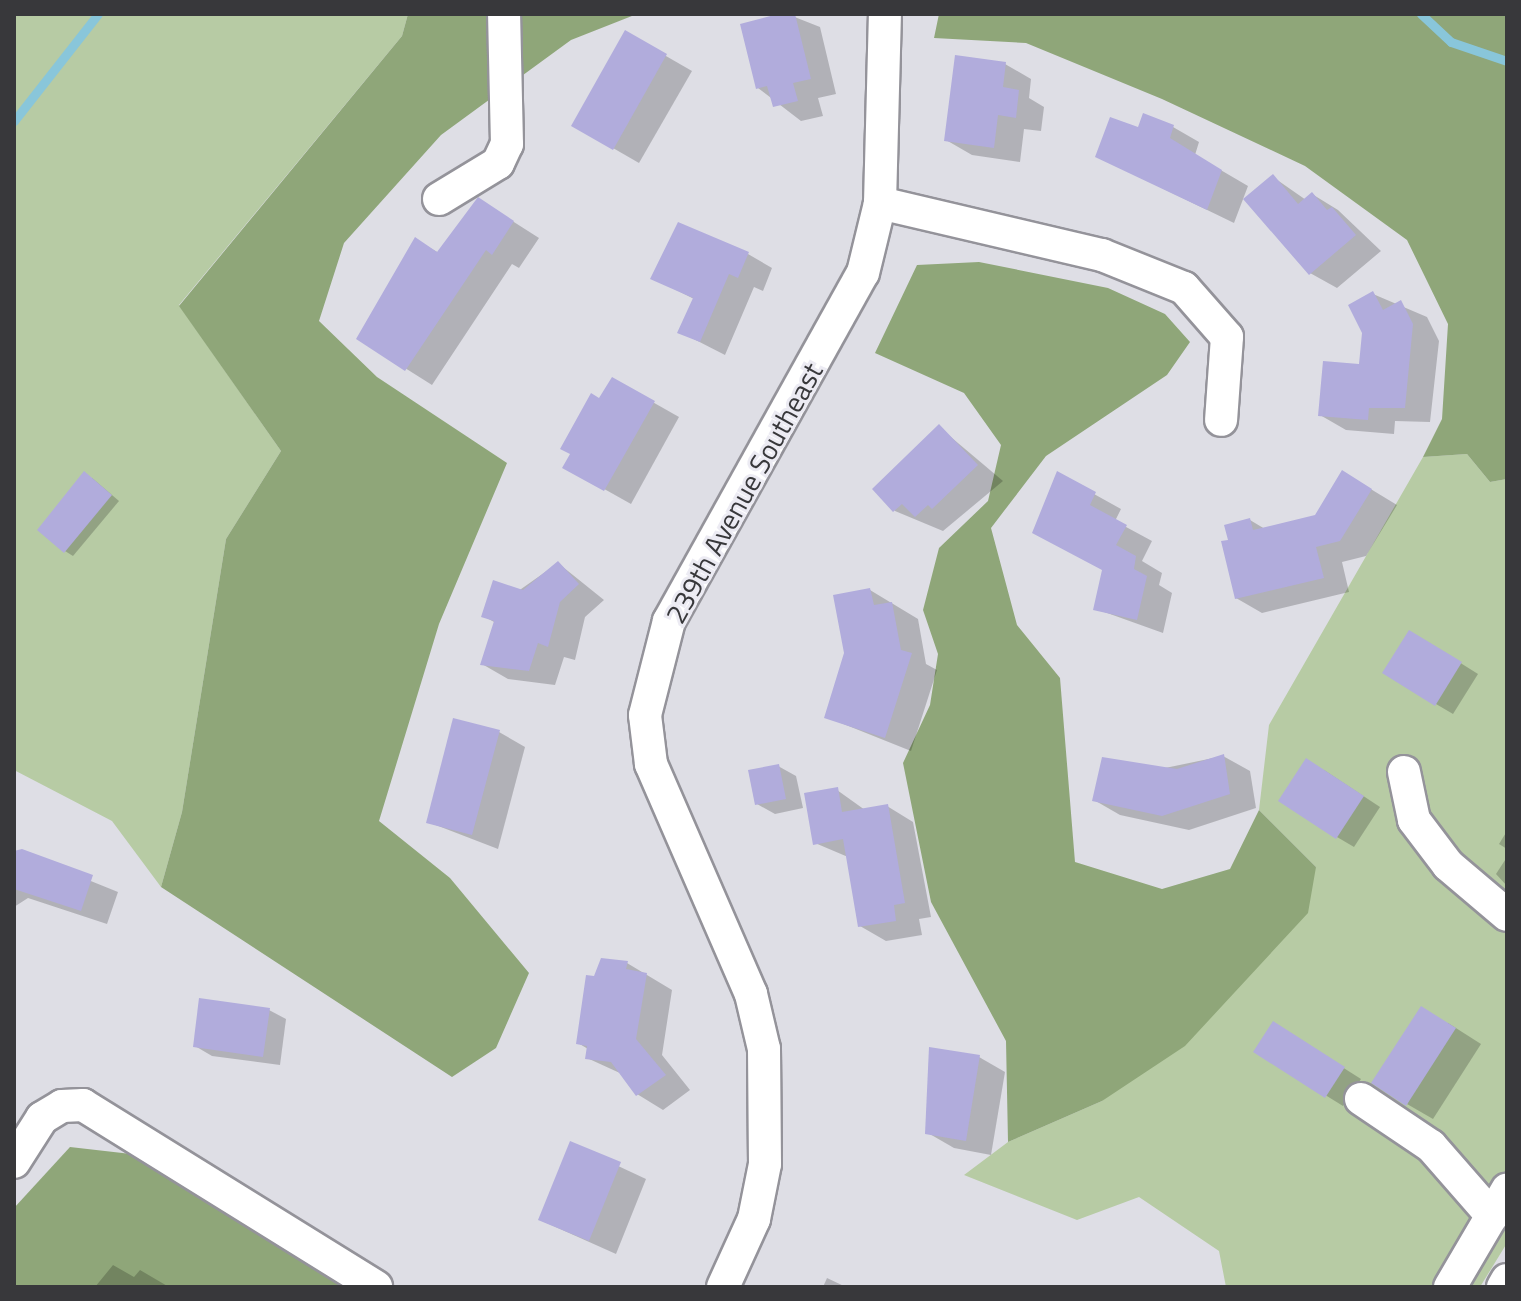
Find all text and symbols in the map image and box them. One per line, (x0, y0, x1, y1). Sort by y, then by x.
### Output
street label: 239th Avenue Southeast (658, 357, 830, 629)

